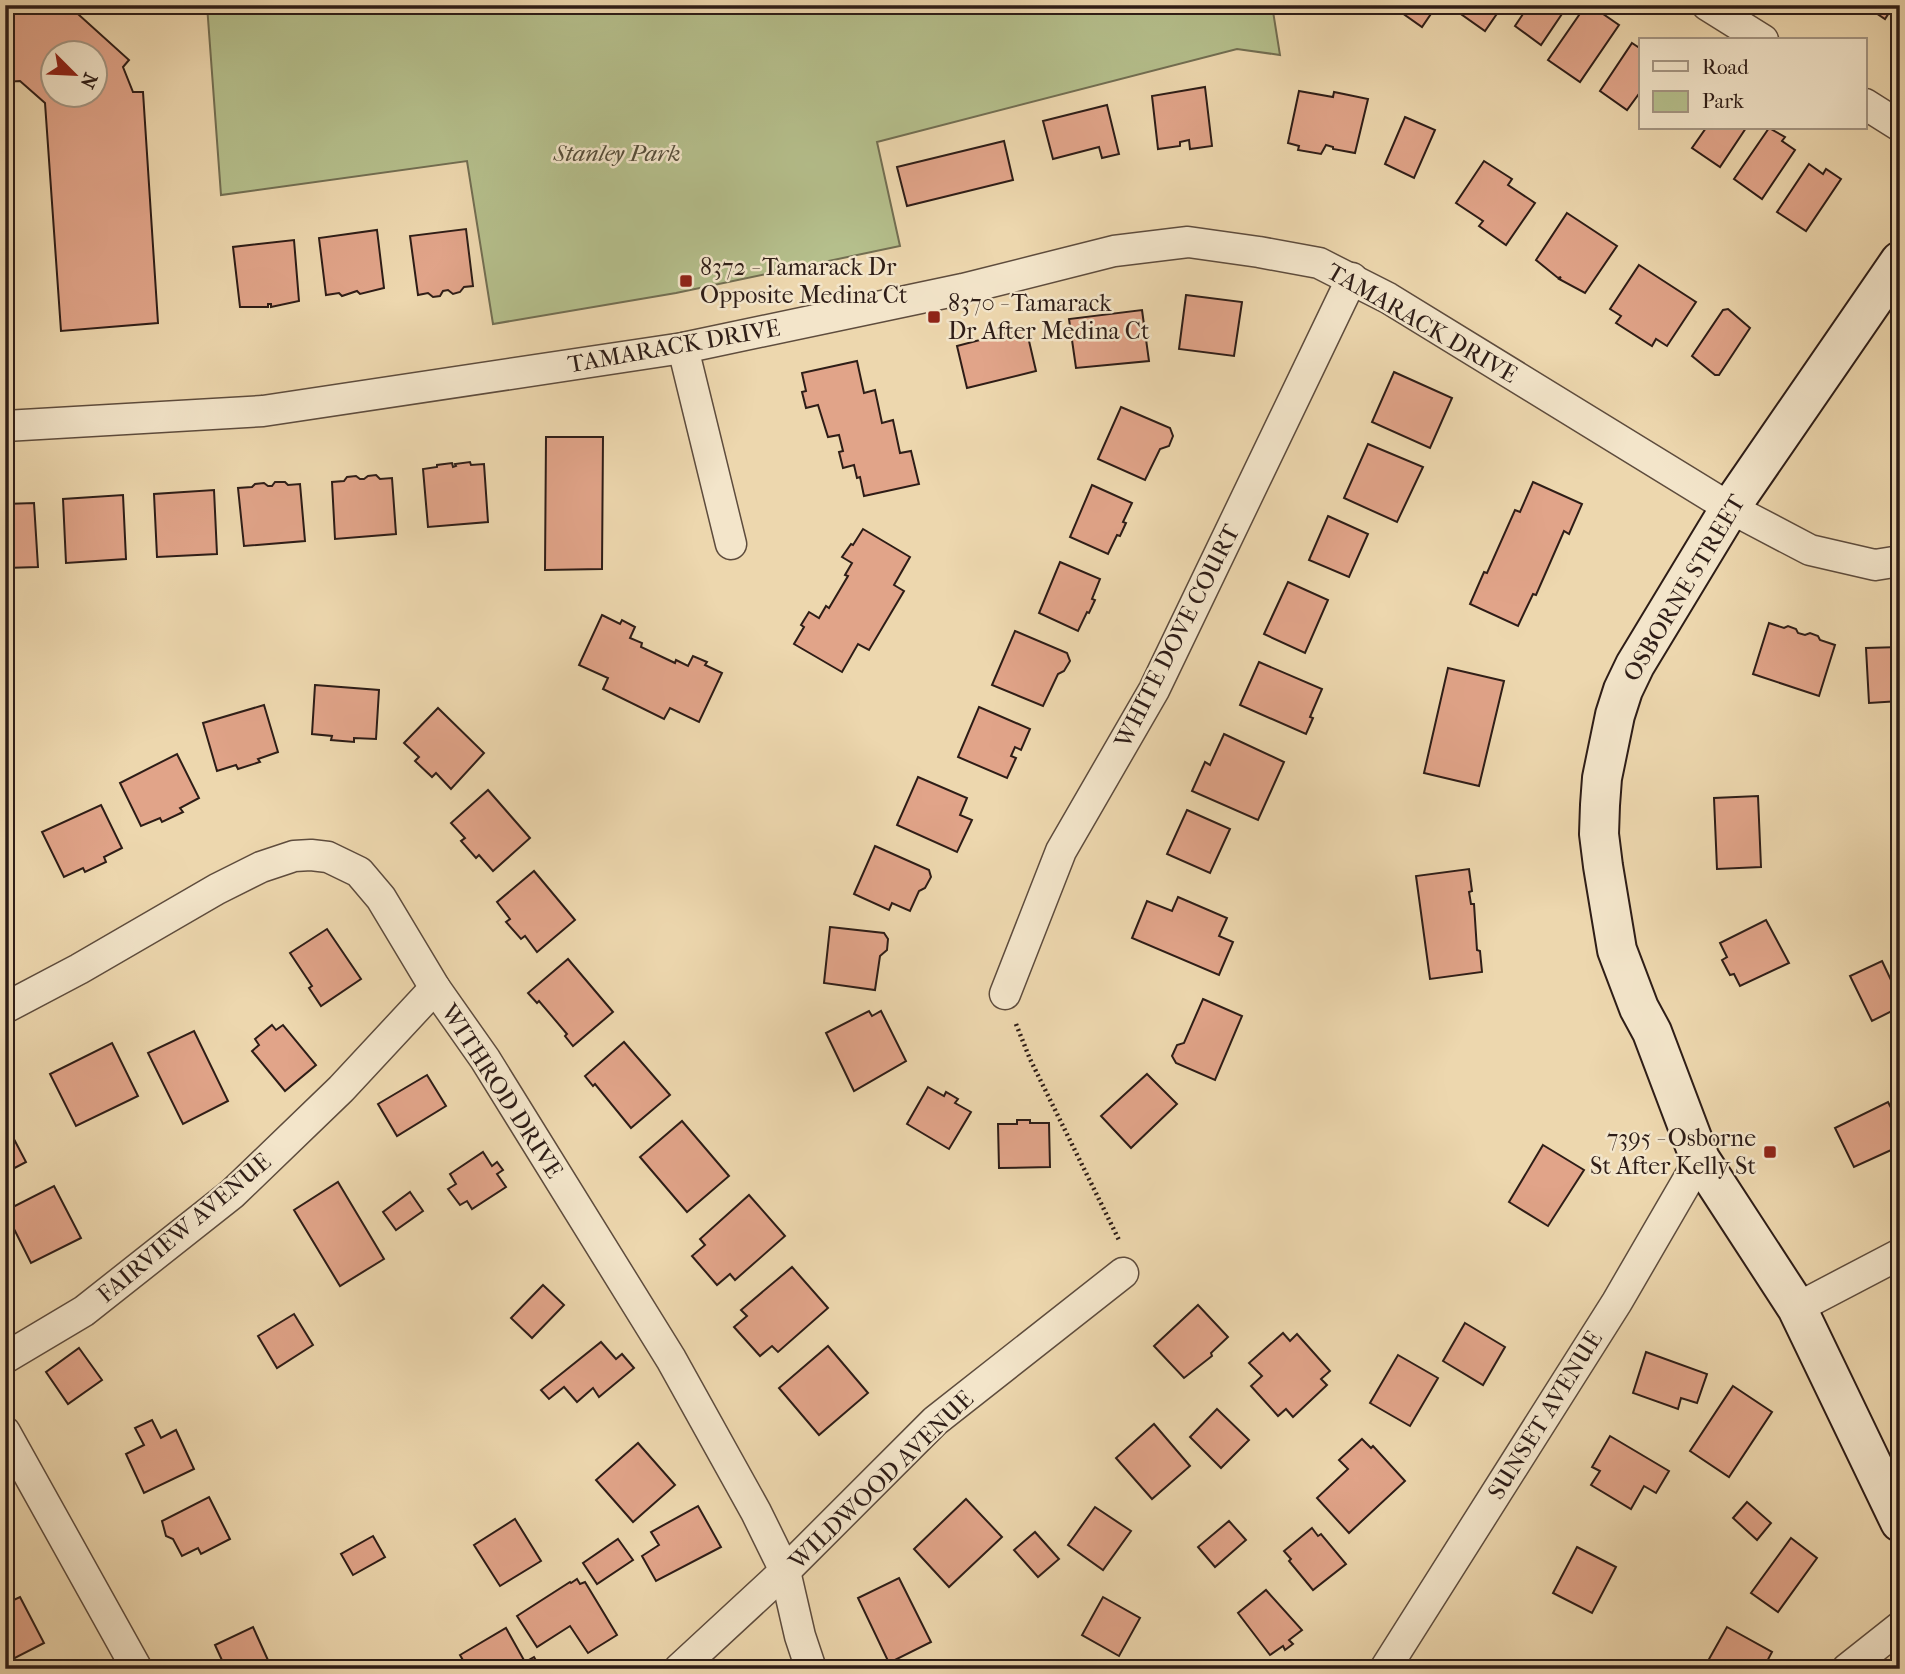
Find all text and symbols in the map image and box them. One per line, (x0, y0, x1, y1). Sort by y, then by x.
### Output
north arrow (38, 38, 108, 108)
legend (1639, 38, 1867, 130)
text: Road (1702, 55, 1749, 79)
text: N (75, 69, 102, 92)
text: Park (1702, 89, 1744, 113)
park label: Stanley Park (552, 139, 681, 167)
place label: 8372 - Tamarack Dr Opposite Medina Ct (700, 253, 908, 309)
street label: TAMARACK DRIVE (1322, 257, 1522, 389)
marker: 8372 - Tamarack Dr Opposite Medina Ct (678, 273, 694, 289)
place label: 8370 - Tamarack Dr After Medina Ct (948, 289, 1150, 345)
marker: 8370 - Tamarack Dr After Medina Ct (926, 309, 942, 325)
street label: TAMARACK DRIVE (566, 314, 782, 378)
street label: OSBORNE STREET (1617, 489, 1751, 686)
street label: WHITE DOVE COURT (1108, 519, 1246, 753)
street label: WITHROD DRIVE (435, 998, 569, 1183)
place label: 7395 - Osborne St After Kelly St (1590, 1124, 1756, 1180)
marker: 7395 - Osborne St After Kelly St (1762, 1144, 1778, 1160)
street label: FAIRVIEW AVENUE (92, 1147, 276, 1309)
street label: SUNSET AVENUE (1482, 1326, 1608, 1504)
street label: WILDWOOD AVENUE (782, 1385, 979, 1576)

